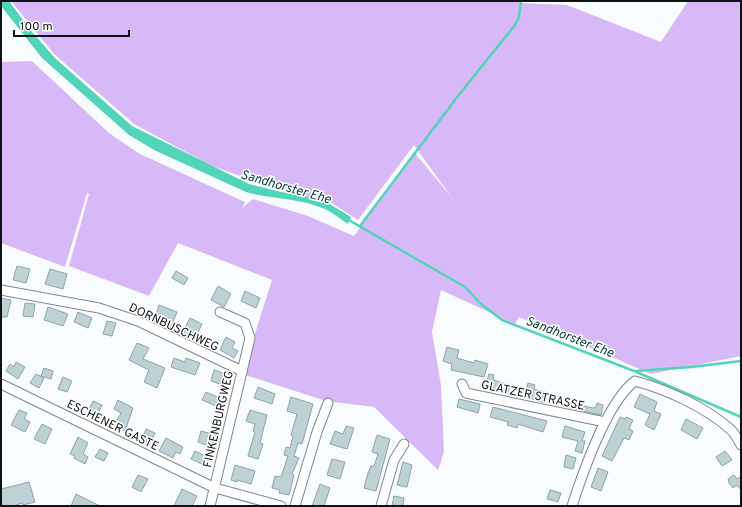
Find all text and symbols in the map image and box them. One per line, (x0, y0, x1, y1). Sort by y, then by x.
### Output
scale bar (14, 12, 129, 38)
text: 100 m (20, 19, 53, 35)
water label: Sandhorster Ehe (238, 167, 333, 209)
street label: DORNBUSCHWEG (126, 300, 221, 356)
water label: Sandhorster Ehe (523, 314, 616, 362)
street label: FINKENBURGWEG (200, 369, 238, 469)
street label: GLATZER STRASSE (479, 377, 586, 415)
street label: ESCHENER GASTE (64, 397, 161, 455)

